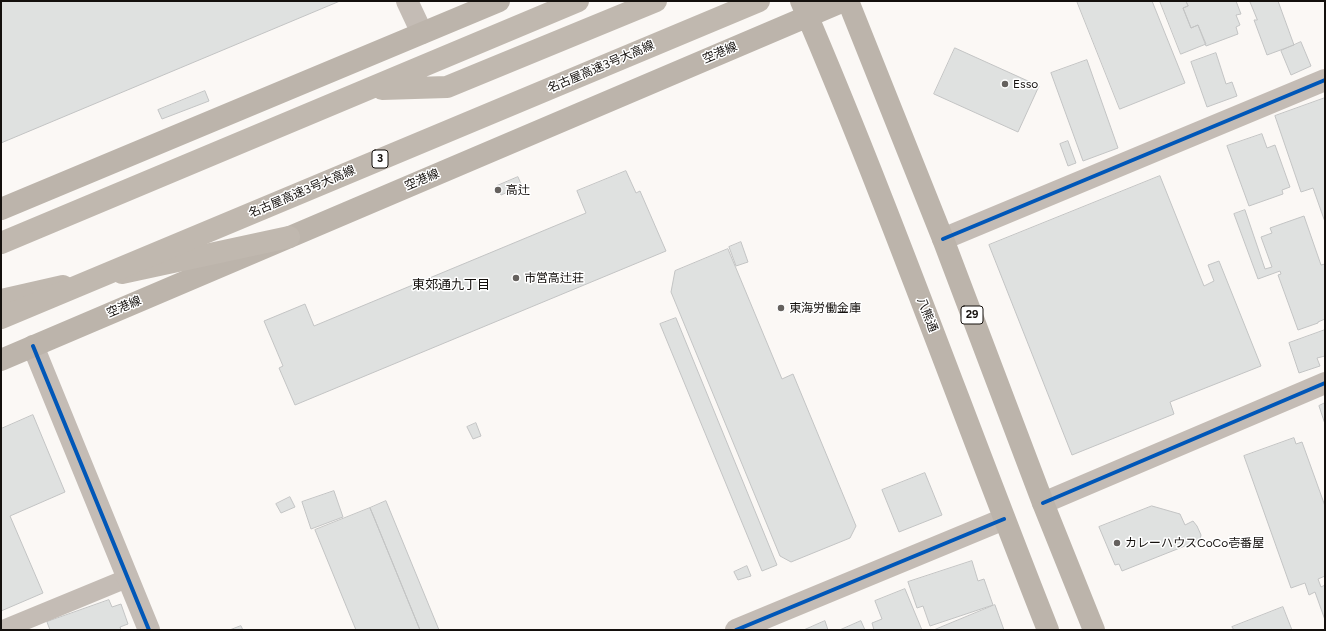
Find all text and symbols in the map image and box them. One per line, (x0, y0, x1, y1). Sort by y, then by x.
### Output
street label: 名古屋高速3号大高線 (545, 38, 657, 96)
street label: 空港線 (701, 39, 739, 67)
place label: Esso (1013, 77, 1038, 91)
marker: Esso (1000, 79, 1010, 89)
road number: 3 (372, 150, 388, 168)
street label: 名古屋高速3号大高線 (246, 163, 358, 221)
street label: 空港線 (403, 166, 441, 194)
place label: 高辻 (506, 183, 530, 197)
marker: 高辻 (493, 185, 503, 195)
place label: 市営高辻荘 (524, 271, 584, 285)
marker: 市営高辻荘 (511, 273, 521, 283)
district label: 東郊通九丁目 (412, 277, 490, 293)
street label: 空港線 (105, 293, 143, 321)
street label: 八熊通 (914, 296, 940, 334)
place label: 東海労働金庫 (789, 301, 861, 315)
marker: 東海労働金庫 (776, 303, 786, 313)
road number: 29 (961, 306, 983, 324)
place label: カレーハウスCoCo壱番屋 (1125, 536, 1264, 550)
marker: カレーハウスCoCo壱番屋 (1112, 538, 1122, 548)

